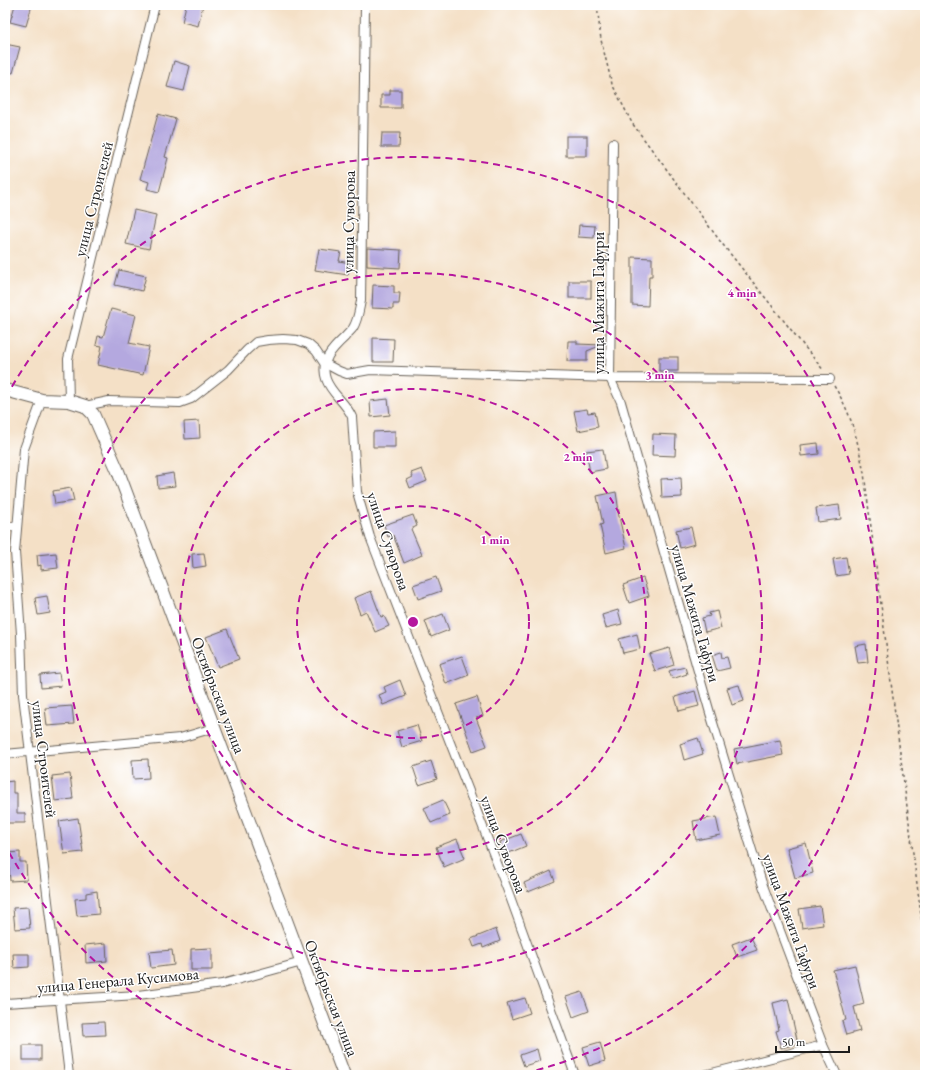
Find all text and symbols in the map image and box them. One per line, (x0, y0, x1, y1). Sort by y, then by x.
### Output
street label: улица Строителей (69, 139, 118, 259)
street label: улица Суворова (337, 170, 360, 274)
street label: улица Мажита Гафури (588, 231, 609, 374)
text: 4 min (727, 285, 757, 301)
text: 3 min (645, 367, 675, 383)
text: 2 min (563, 449, 593, 465)
street label: улица Суворова (362, 489, 415, 594)
text: 1 min (480, 532, 510, 548)
street label: улица Мажита Гафури (666, 542, 725, 685)
centre of rings (406, 615, 420, 629)
street label: Октябрьская улица (187, 634, 251, 757)
street label: улица Строителей (27, 699, 62, 820)
street label: улица Суворова (475, 792, 532, 897)
street label: улица Мажита Гафури (757, 851, 826, 992)
street label: Октябрьская улица (300, 937, 364, 1060)
street label: улица Генерала Кусимова (36, 963, 200, 998)
scale bar (776, 1028, 849, 1054)
text: 50 m (782, 1034, 806, 1050)

